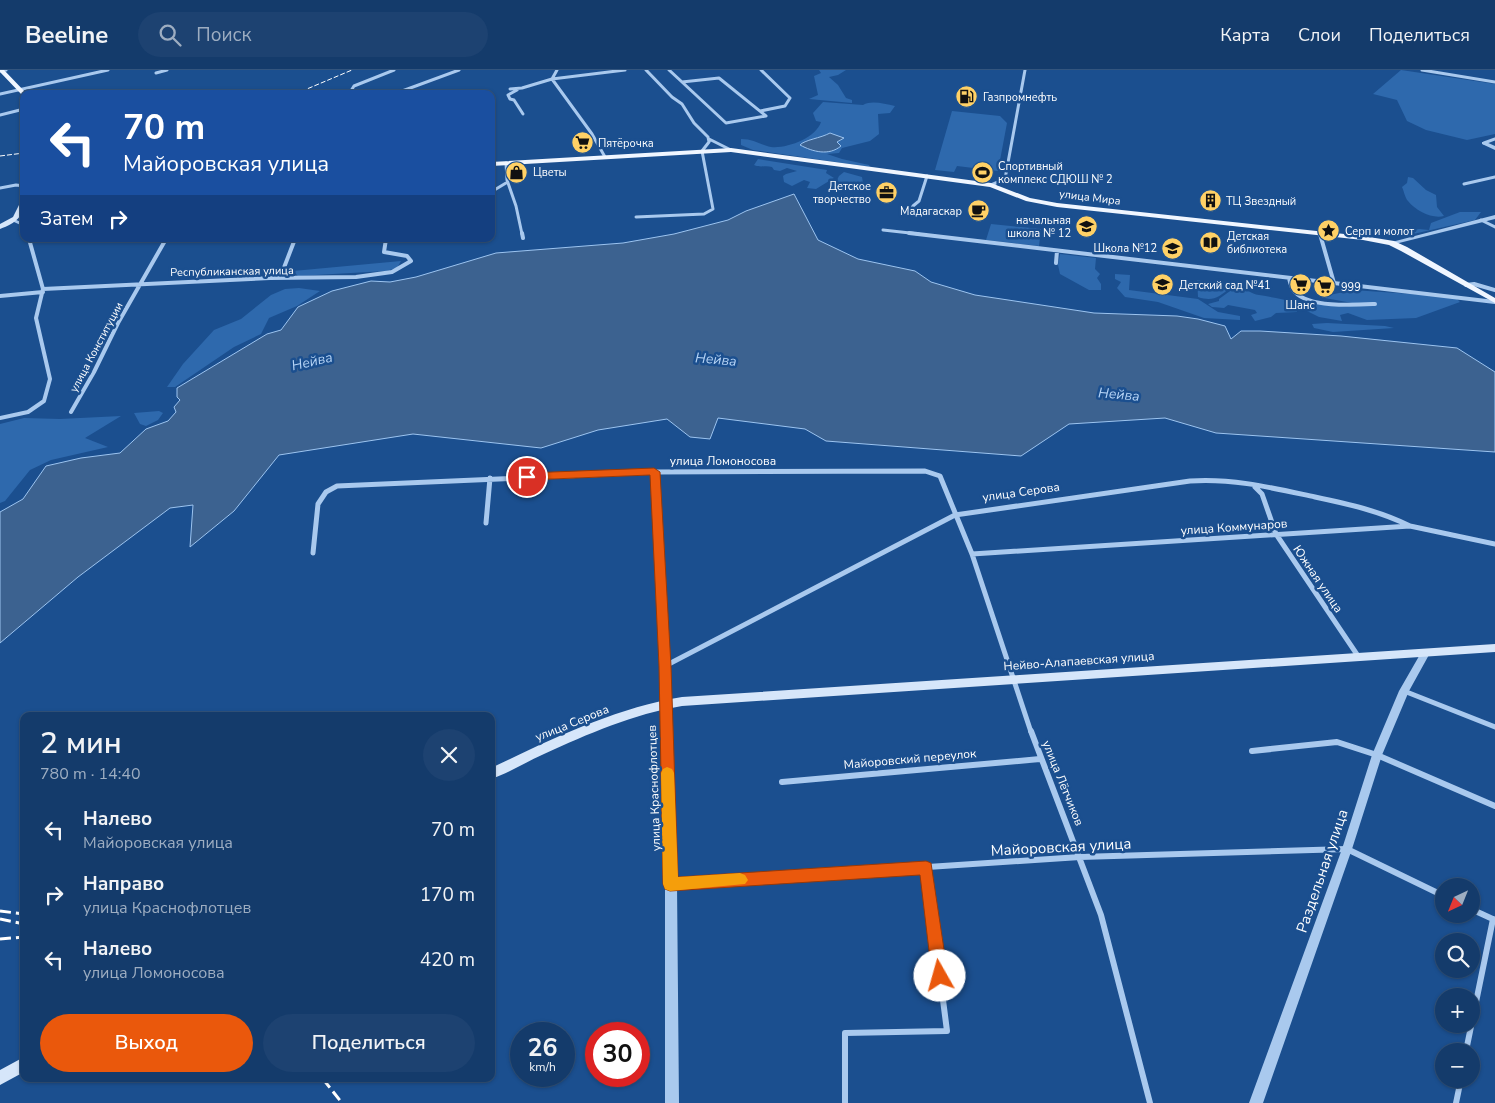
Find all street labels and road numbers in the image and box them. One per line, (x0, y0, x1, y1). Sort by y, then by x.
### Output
street label: улица Мира (1058, 186, 1122, 209)
street label: Республиканская улица (170, 263, 294, 280)
street label: улица Конституции (66, 300, 126, 395)
street label: улица Ломоносова (670, 453, 776, 469)
street label: улица Серова (981, 479, 1061, 505)
street label: улица Коммунаров (1180, 515, 1288, 539)
street label: Южная улица (1290, 542, 1346, 616)
street label: Нейво-Алапаевская улица (1003, 648, 1155, 674)
street label: улица Серова (533, 701, 611, 745)
street label: улица Краснофлотцев (644, 724, 664, 851)
street label: улица Лётчиков (1039, 738, 1088, 828)
street label: Майоровский переулок (843, 745, 978, 773)
street label: Раздельная улица (1291, 807, 1353, 935)
street label: Майоровская улица (990, 833, 1132, 861)

